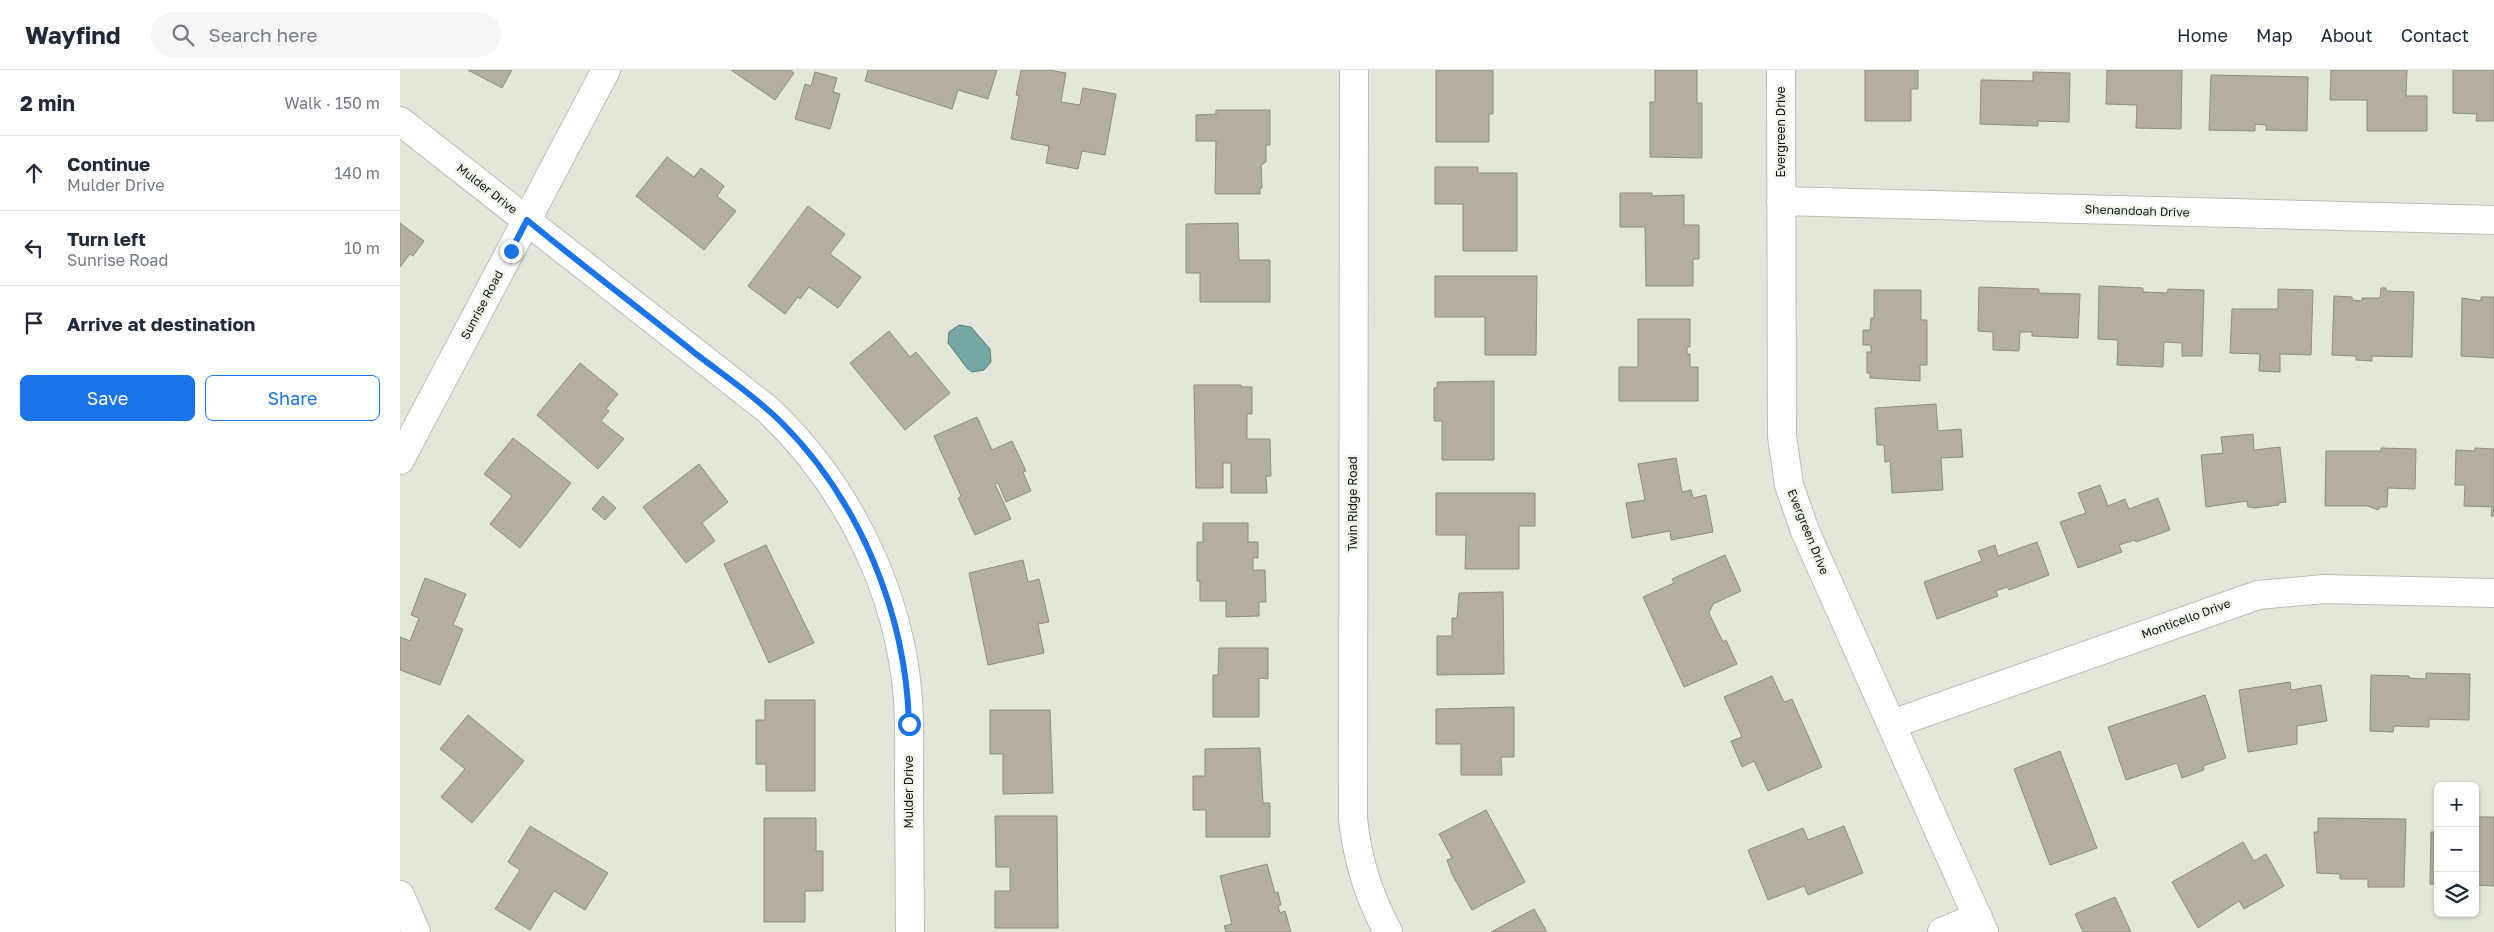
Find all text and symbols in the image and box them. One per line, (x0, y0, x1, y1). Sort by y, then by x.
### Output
search box (151, 12, 501, 57)
text: Wayfind (25, 20, 121, 49)
icon: search (169, 21, 197, 49)
text: Search here (209, 23, 317, 46)
text: Home (2177, 24, 2228, 46)
text: Map (2256, 24, 2293, 46)
text: About (2321, 24, 2373, 46)
text: Contact (2401, 24, 2469, 46)
street label: Evergreen Drive (1773, 86, 1788, 178)
text: 2 min (20, 90, 75, 116)
text: Walk · 150 m (284, 93, 380, 113)
text: Continue (67, 152, 150, 175)
icon: ahead (20, 159, 48, 187)
street label: Mulder Drive (454, 160, 521, 217)
text: 140 m (334, 163, 380, 183)
text: Mulder Drive (67, 175, 164, 195)
street label: Shenandoah Drive (2084, 201, 2190, 220)
text: Turn left (67, 227, 146, 250)
icon: left (20, 234, 48, 262)
text: 10 m (344, 238, 380, 258)
route end (500, 240, 523, 263)
text: Sunrise Road (67, 250, 168, 270)
street label: Sunrise Road (457, 268, 506, 342)
icon: arrive (20, 309, 48, 337)
text: Arrive at destination (67, 312, 255, 335)
button: Save (20, 375, 195, 421)
button: Share (205, 375, 380, 421)
street label: Twin Ridge Road (1345, 456, 1360, 552)
street label: Evergreen Drive (1784, 487, 1833, 577)
street label: Monticello Drive (2139, 595, 2232, 642)
route start (898, 713, 921, 736)
street label: Mulder Drive (901, 755, 916, 829)
map controls (2434, 782, 2479, 917)
button: + (2434, 782, 2479, 827)
button: − (2434, 827, 2479, 872)
button: layers (2434, 872, 2479, 917)

